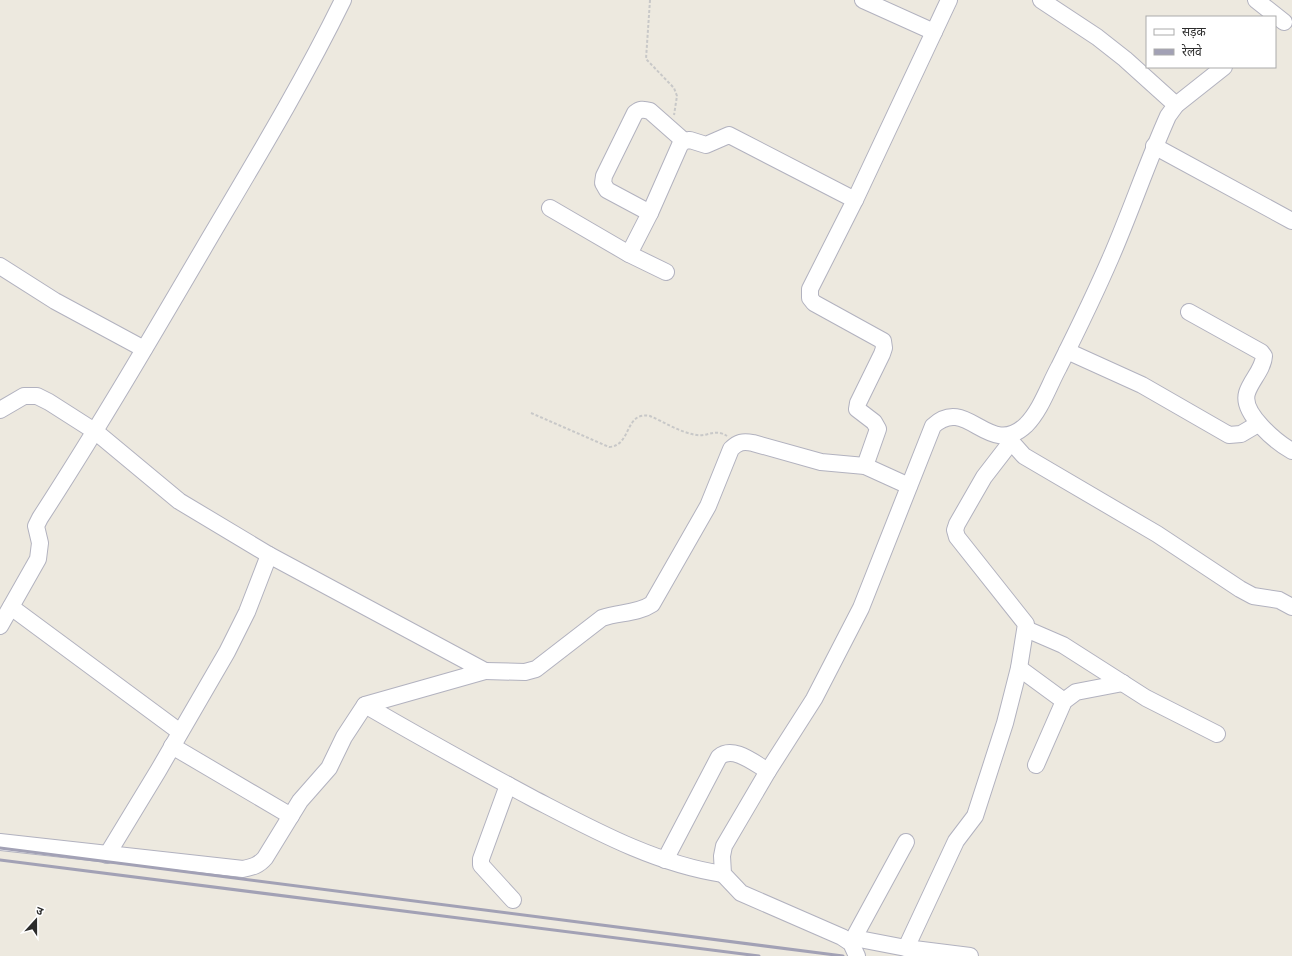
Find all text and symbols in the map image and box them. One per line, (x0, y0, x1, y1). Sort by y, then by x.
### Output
legend (1146, 16, 1276, 68)
text: सड़क (1182, 24, 1207, 39)
text: रेलवे (1182, 44, 1202, 59)
north arrow (16, 900, 56, 940)
text: उ (34, 903, 46, 919)

